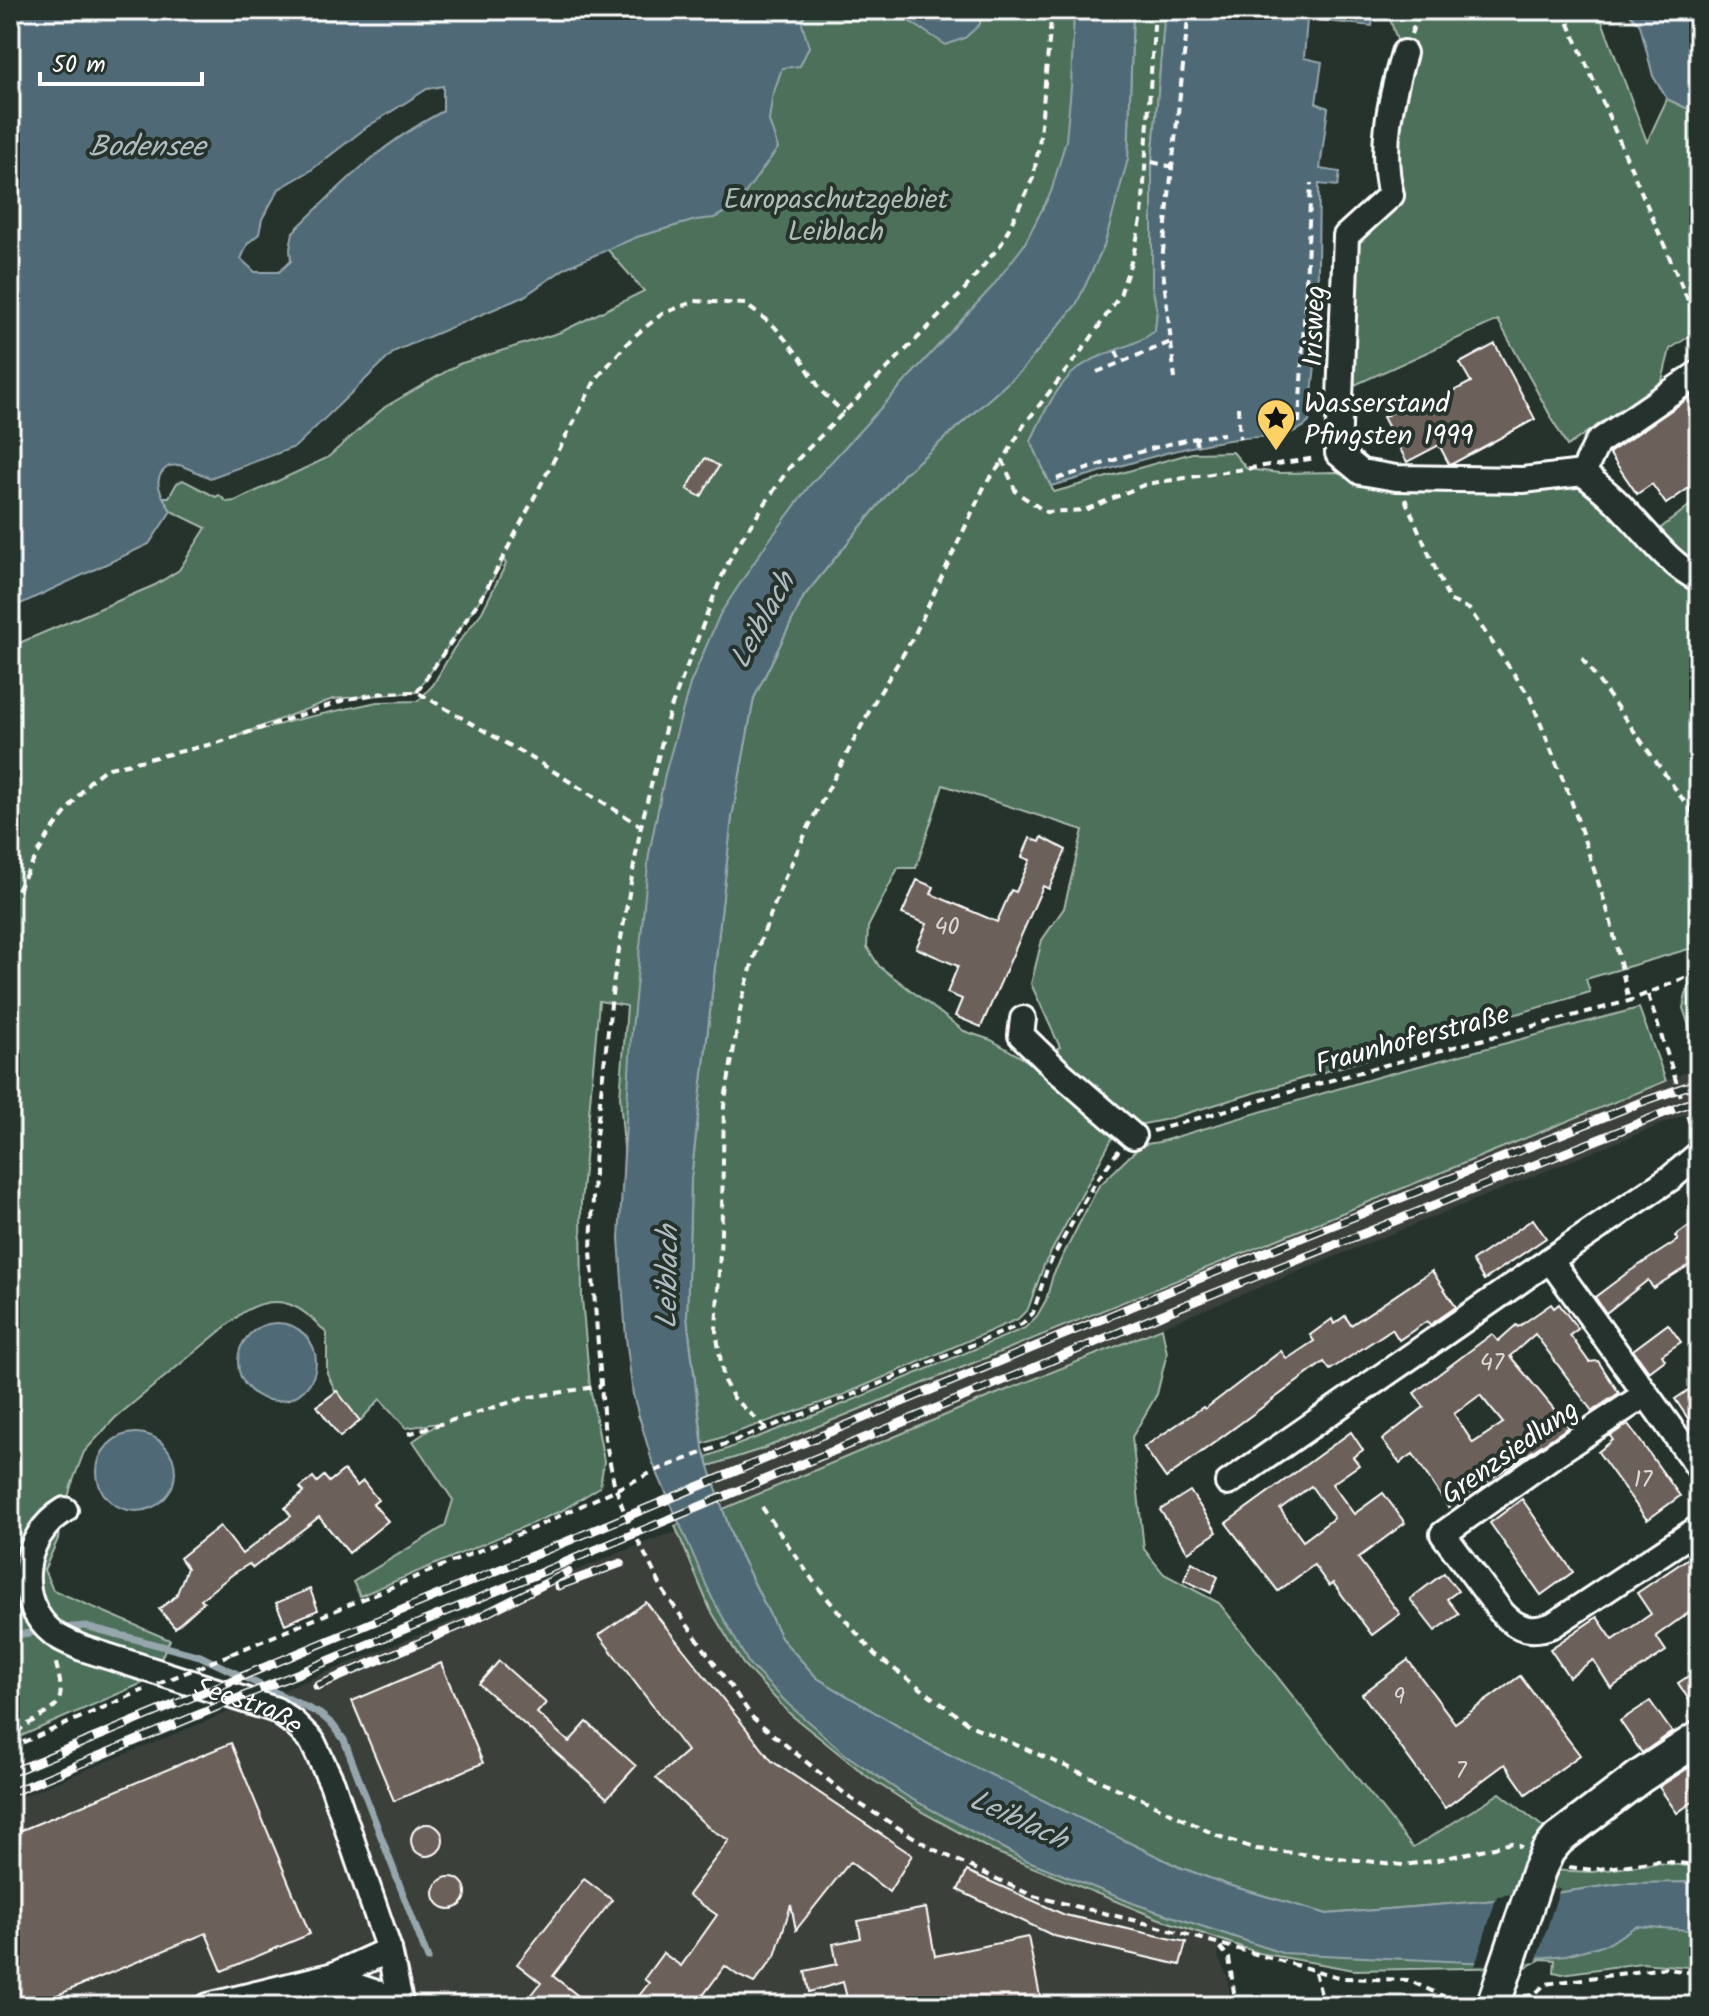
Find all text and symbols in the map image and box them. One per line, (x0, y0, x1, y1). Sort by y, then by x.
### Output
scale bar (40, 36, 202, 86)
text: 50 m (52, 46, 106, 85)
water label: Bodensee (89, 124, 208, 172)
park label: Europaschutzgebiet Leiblach (723, 178, 950, 255)
street label: Irisweg (1292, 285, 1339, 367)
place label: Wasserstand Pfingsten 1999 (1304, 382, 1474, 459)
place icon: Wasserstand Pfingsten 1999 (1255, 397, 1297, 452)
water label: Leiblach (718, 561, 811, 678)
house number: 40 (934, 908, 960, 947)
street label: Fraunhoferstraße (1310, 993, 1515, 1088)
water label: Leiblach (644, 1222, 694, 1329)
house number: 47 (1480, 1344, 1505, 1383)
street label: Grenzsiedlung (1432, 1389, 1589, 1517)
house number: 17 (1634, 1461, 1653, 1500)
street label: Seestraße (188, 1665, 314, 1747)
house number: 9 (1393, 1678, 1405, 1717)
house number: 7 (1455, 1752, 1467, 1791)
water label: Leiblach (961, 1777, 1078, 1866)

